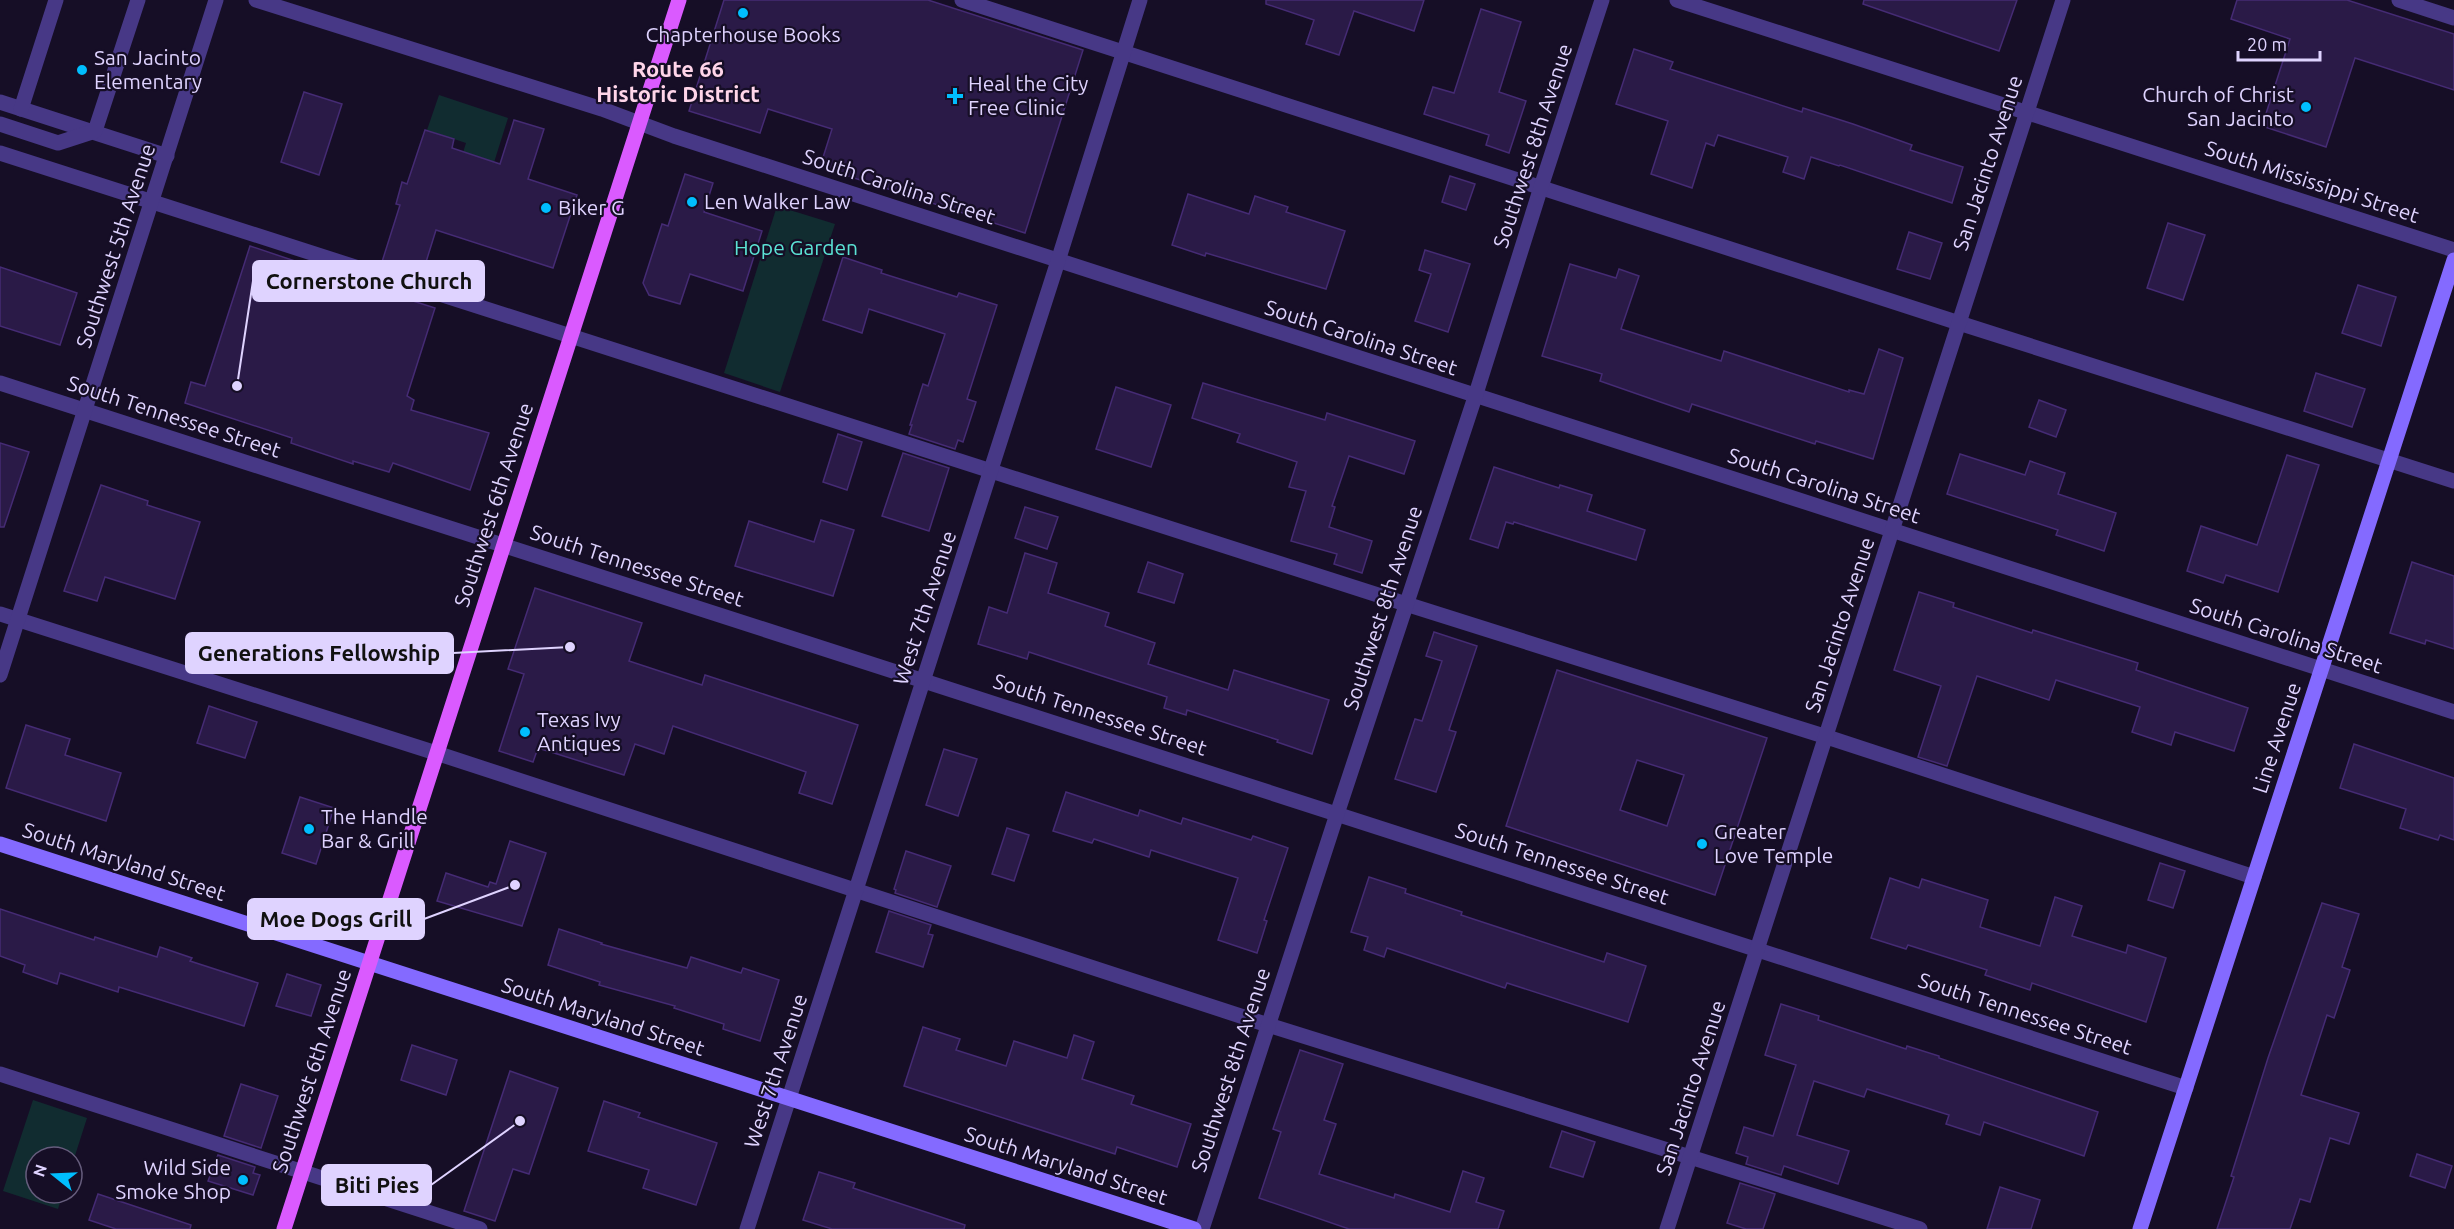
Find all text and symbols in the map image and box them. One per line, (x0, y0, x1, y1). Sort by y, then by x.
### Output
marker: Chapterhouse Books (736, 6, 750, 20)
place label: Chapterhouse Books (645, 22, 841, 46)
scale bar (2238, 24, 2320, 62)
text: 20 m (2247, 34, 2287, 54)
street label: Southwest 8th Avenue (1488, 41, 1576, 251)
place label: San Jacinto Elementary (94, 45, 202, 93)
district label: Route 66 Historic District (596, 56, 760, 106)
marker: San Jacinto Elementary (75, 63, 89, 77)
place label: Heal the City Free Clinic (968, 71, 1088, 119)
street label: San Jacinto Avenue (1947, 72, 2027, 253)
place label: Church of Christ San Jacinto (2142, 82, 2294, 130)
marker: Heal the City Free Clinic (946, 87, 964, 105)
marker: Church of Christ San Jacinto (2299, 100, 2313, 114)
street label: South Mississippi Street (2202, 135, 2422, 227)
street label: Southwest 5th Avenue (71, 141, 159, 351)
street label: South Carolina Street (800, 144, 999, 229)
place label: Len Walker Law (704, 189, 851, 213)
place label: Biker G (558, 195, 625, 219)
marker: Len Walker Law (685, 195, 699, 209)
marker: Biker G (539, 201, 553, 215)
park label: Hope Garden (734, 235, 858, 259)
callout: Cornerstone Church (253, 261, 484, 301)
text: Cornerstone Church (266, 268, 472, 293)
street label: South Carolina Street (1262, 295, 1461, 380)
street label: South Tennessee Street (65, 370, 284, 462)
street label: Southwest 6th Avenue (449, 400, 537, 610)
street label: South Carolina Street (1725, 443, 1924, 528)
street label: Southwest 8th Avenue (1338, 503, 1426, 713)
street label: South Tennessee Street (528, 519, 747, 611)
street label: West 7th Avenue (888, 528, 960, 688)
street label: San Jacinto Avenue (1799, 534, 1879, 715)
street label: South Carolina Street (2187, 593, 2386, 678)
callout: Generations Fellowship (186, 633, 453, 673)
text: Generations Fellowship (198, 640, 440, 665)
street label: South Tennessee Street (991, 668, 1210, 760)
street label: Line Avenue (2247, 679, 2305, 796)
place label: Texas Ivy Antiques (537, 707, 621, 755)
marker: Texas Ivy Antiques (518, 725, 532, 739)
place label: The Handle Bar & Grill (321, 804, 428, 852)
street label: South Maryland Street (20, 817, 229, 905)
street label: South Tennessee Street (1453, 817, 1672, 909)
place label: Greater Love Temple (1714, 819, 1833, 867)
marker: The Handle Bar & Grill (302, 822, 316, 836)
marker: Greater Love Temple (1695, 837, 1709, 851)
callout: Moe Dogs Grill (248, 899, 424, 939)
text: Moe Dogs Grill (260, 906, 412, 931)
street label: Southwest 8th Avenue (1186, 965, 1274, 1175)
street label: Southwest 6th Avenue (267, 966, 355, 1176)
street label: South Tennessee Street (1916, 967, 2135, 1059)
street label: South Maryland Street (499, 972, 708, 1060)
street label: West 7th Avenue (739, 991, 811, 1151)
street label: San Jacinto Avenue (1650, 997, 1730, 1178)
street label: South Maryland Street (962, 1121, 1171, 1209)
north arrow (24, 1145, 84, 1205)
place label: Wild Side Smoke Shop (115, 1155, 231, 1203)
text: N (29, 1162, 50, 1179)
callout: Biti Pies (322, 1165, 431, 1205)
text: Biti Pies (335, 1172, 419, 1197)
marker: Wild Side Smoke Shop (236, 1173, 250, 1187)

